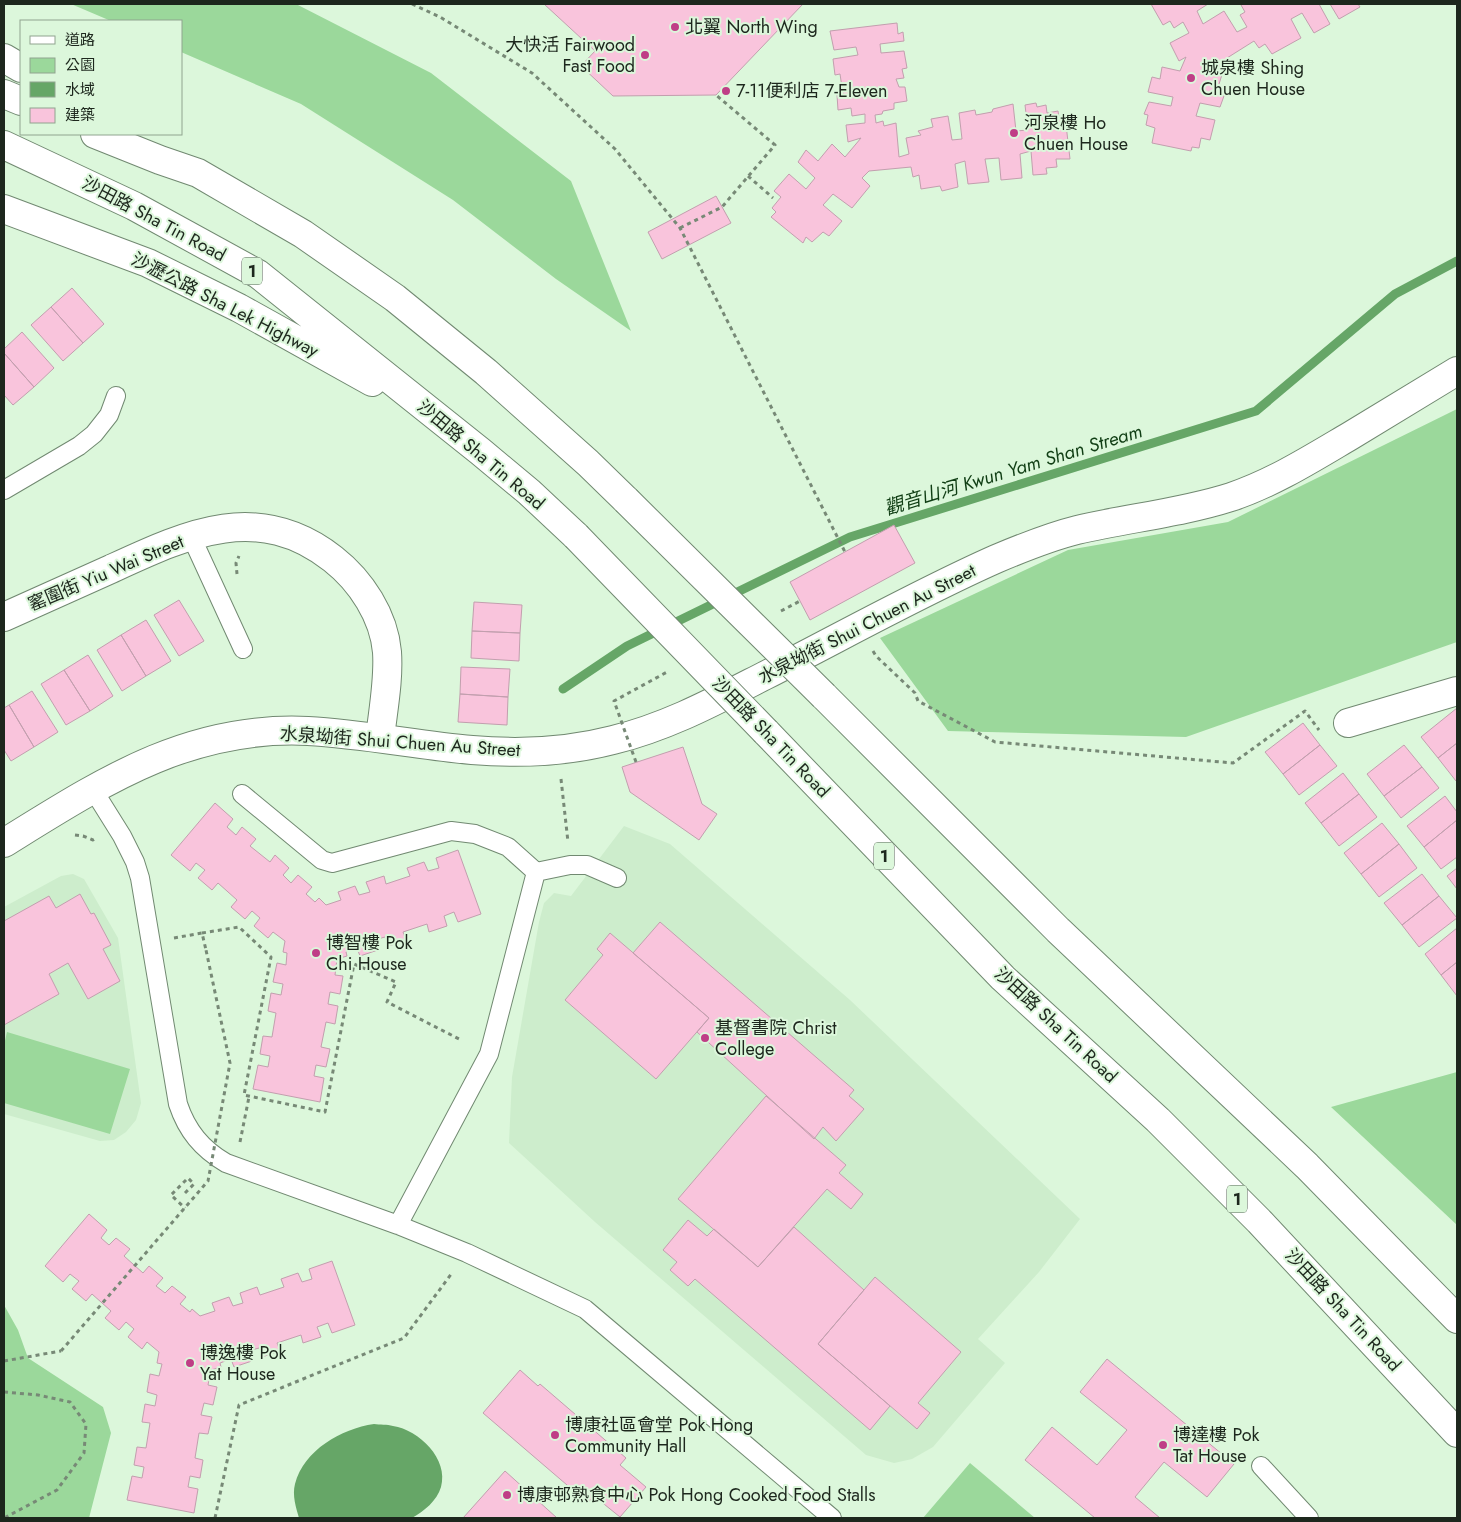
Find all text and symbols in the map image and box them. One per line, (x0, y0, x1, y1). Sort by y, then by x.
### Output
place label: 北翼 North Wing (685, 14, 818, 40)
legend (20, 20, 182, 135)
marker: 北翼 North Wing (669, 21, 681, 33)
text: 道路 (65, 29, 95, 51)
place label: 大快活 Fairwood Fast Food (505, 32, 635, 79)
marker: 大快活 Fairwood Fast Food (639, 49, 651, 61)
text: 公園 (65, 54, 95, 76)
place label: 城泉樓 Shing Chuen House (1201, 55, 1305, 102)
marker: 城泉樓 Shing Chuen House (1185, 72, 1197, 84)
place label: 7-11便利店 7-Eleven (736, 78, 887, 104)
text: 水域 (65, 79, 95, 101)
marker: 7-11便利店 7-Eleven (720, 85, 732, 97)
text: 建築 (65, 104, 95, 126)
place label: 河泉樓 Ho Chuen House (1024, 110, 1128, 157)
marker: 河泉樓 Ho Chuen House (1008, 127, 1020, 139)
street label: 沙田路 Sha Tin Road (77, 170, 231, 268)
street label: 沙瀝公路 Sha Lek Highway (127, 246, 323, 364)
road number: 1 (242, 258, 262, 284)
street label: 沙田路 Sha Tin Road (412, 394, 550, 516)
water label: 觀音山河 Kwun Yam Shan Stream (881, 417, 1145, 522)
street label: 窰圍街 Yiu Wai Street (24, 528, 188, 618)
street label: 水泉坳街 Shui Chuen Au Street (754, 557, 981, 690)
street label: 沙田路 Sha Tin Road (706, 671, 836, 803)
street label: 水泉坳街 Shui Chuen Au Street (279, 721, 522, 763)
road number: 1 (874, 842, 894, 869)
place label: 博智樓 Pok Chi House (326, 930, 413, 977)
marker: 博智樓 Pok Chi House (310, 947, 322, 959)
street label: 沙田路 Sha Tin Road (989, 961, 1123, 1089)
place label: 基督書院 Christ College (715, 1015, 837, 1062)
marker: 基督書院 Christ College (699, 1032, 711, 1044)
road number: 1 (1227, 1186, 1247, 1212)
street label: 沙田路 Sha Tin Road (1279, 1243, 1407, 1377)
place label: 博逸樓 Pok Yat House (200, 1340, 287, 1387)
marker: 博逸樓 Pok Yat House (184, 1357, 196, 1369)
place label: 博康社區會堂 Pok Hong Community Hall (565, 1412, 753, 1459)
place label: 博達樓 Pok Tat House (1173, 1422, 1260, 1469)
marker: 博康社區會堂 Pok Hong Community Hall (549, 1429, 561, 1441)
marker: 博達樓 Pok Tat House (1157, 1439, 1169, 1451)
place label: 博康邨熟食中心 Pok Hong Cooked Food Stalls (517, 1482, 875, 1508)
marker: 博康邨熟食中心 Pok Hong Cooked Food Stalls (501, 1489, 513, 1501)

